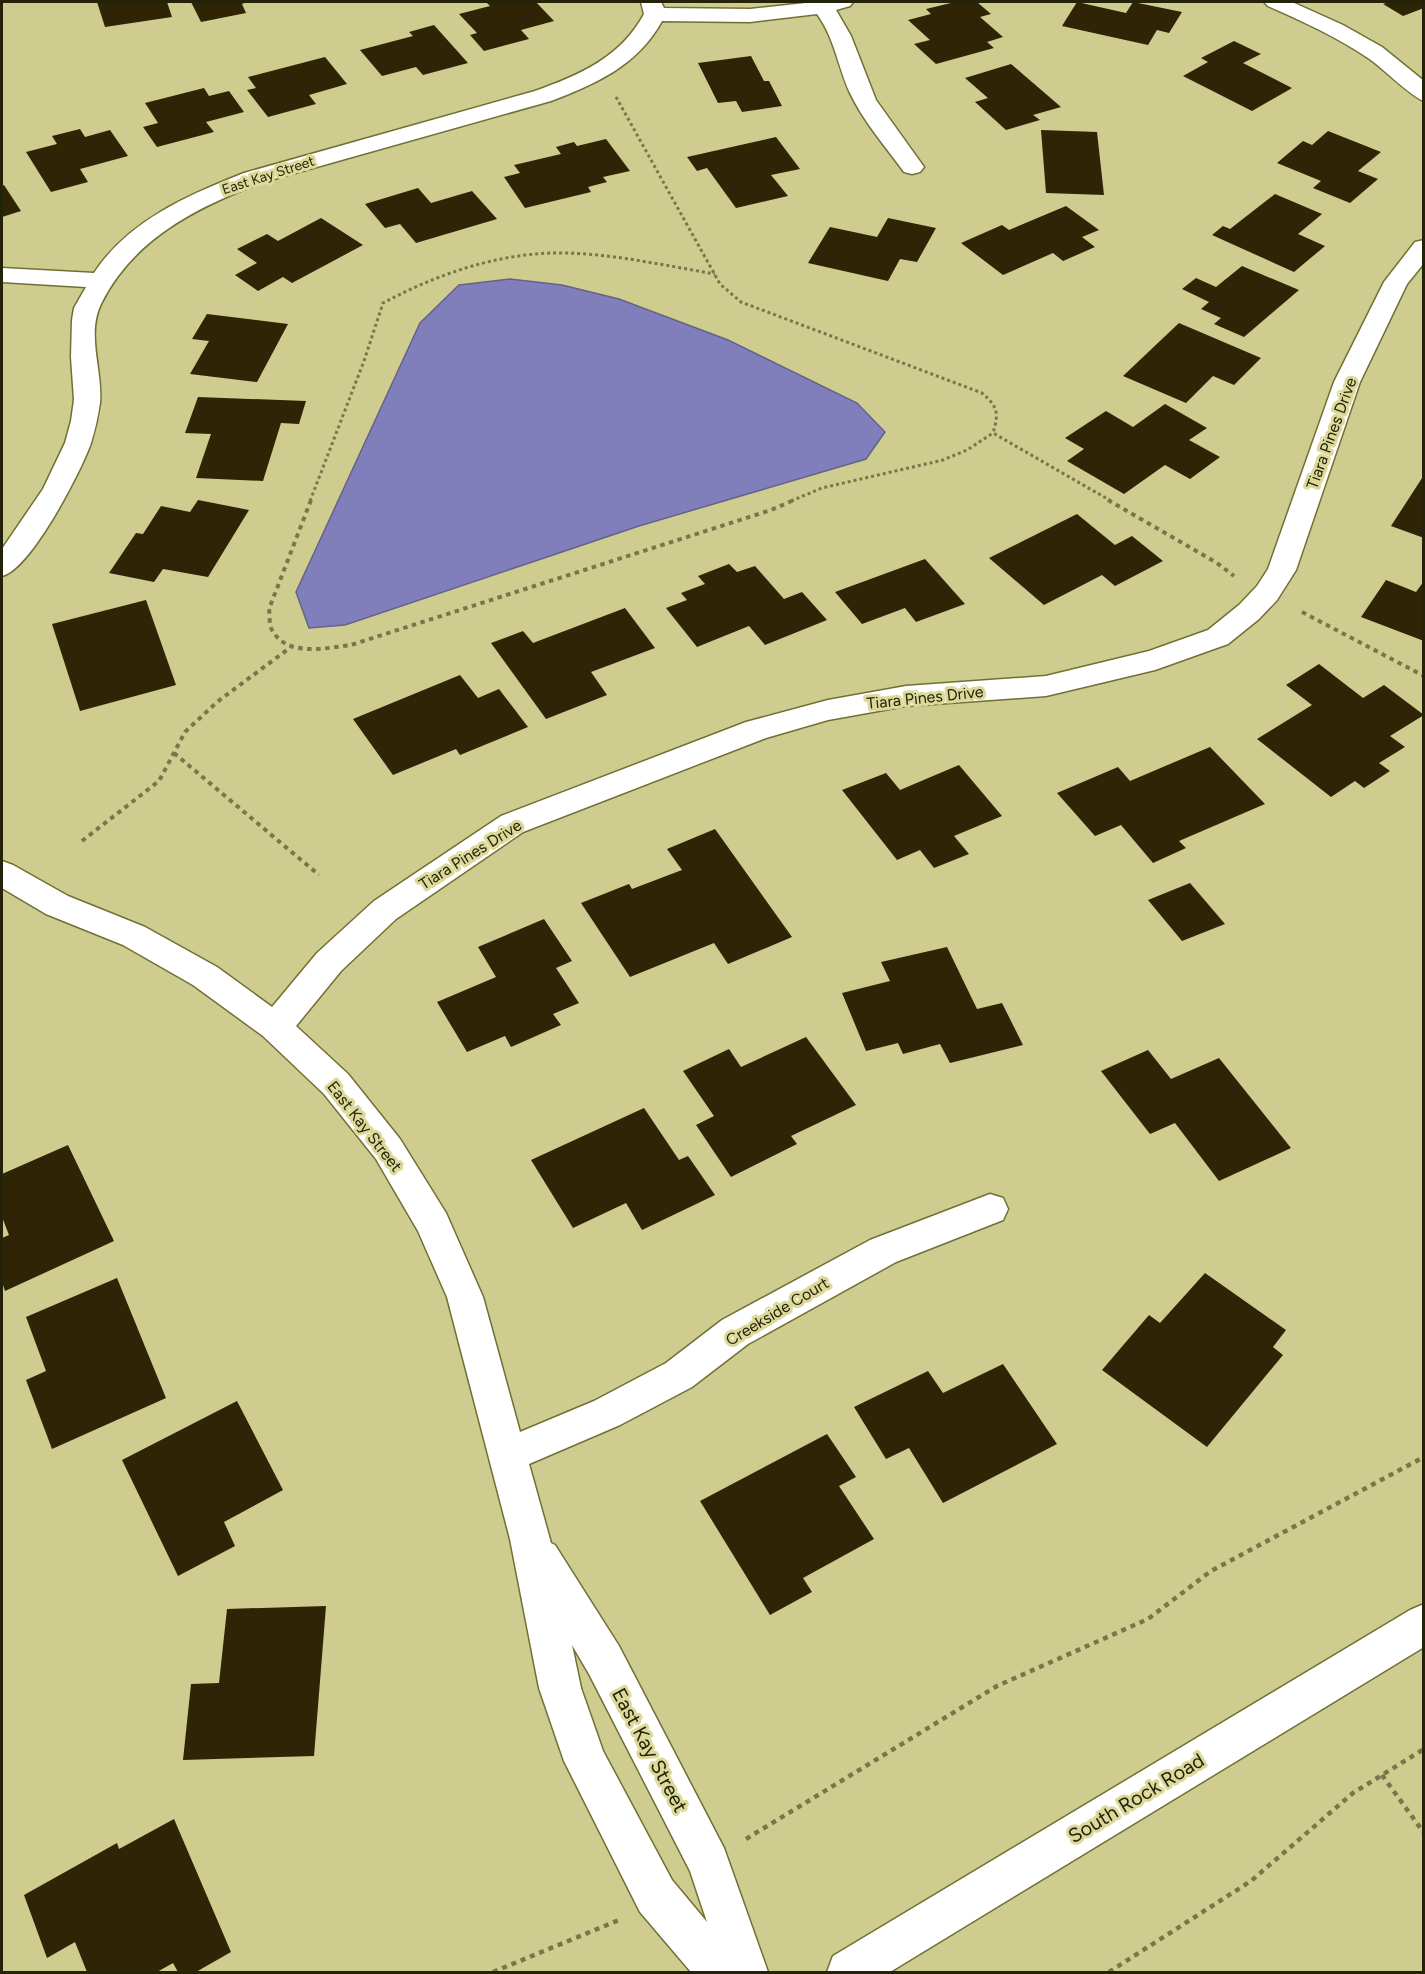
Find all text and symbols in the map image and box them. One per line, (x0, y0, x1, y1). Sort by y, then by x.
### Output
street label: East Kay Street (220, 153, 317, 198)
street label: Tiara Pines Drive (1302, 375, 1361, 492)
street label: Tiara Pines Drive (866, 682, 985, 713)
street label: Tiara Pines Drive (416, 815, 525, 894)
street label: East Kay Street (323, 1077, 406, 1175)
street label: Creekside Court (722, 1273, 832, 1350)
street label: East Kay Street (607, 1684, 693, 1816)
street label: South Rock Road (1064, 1748, 1208, 1848)

